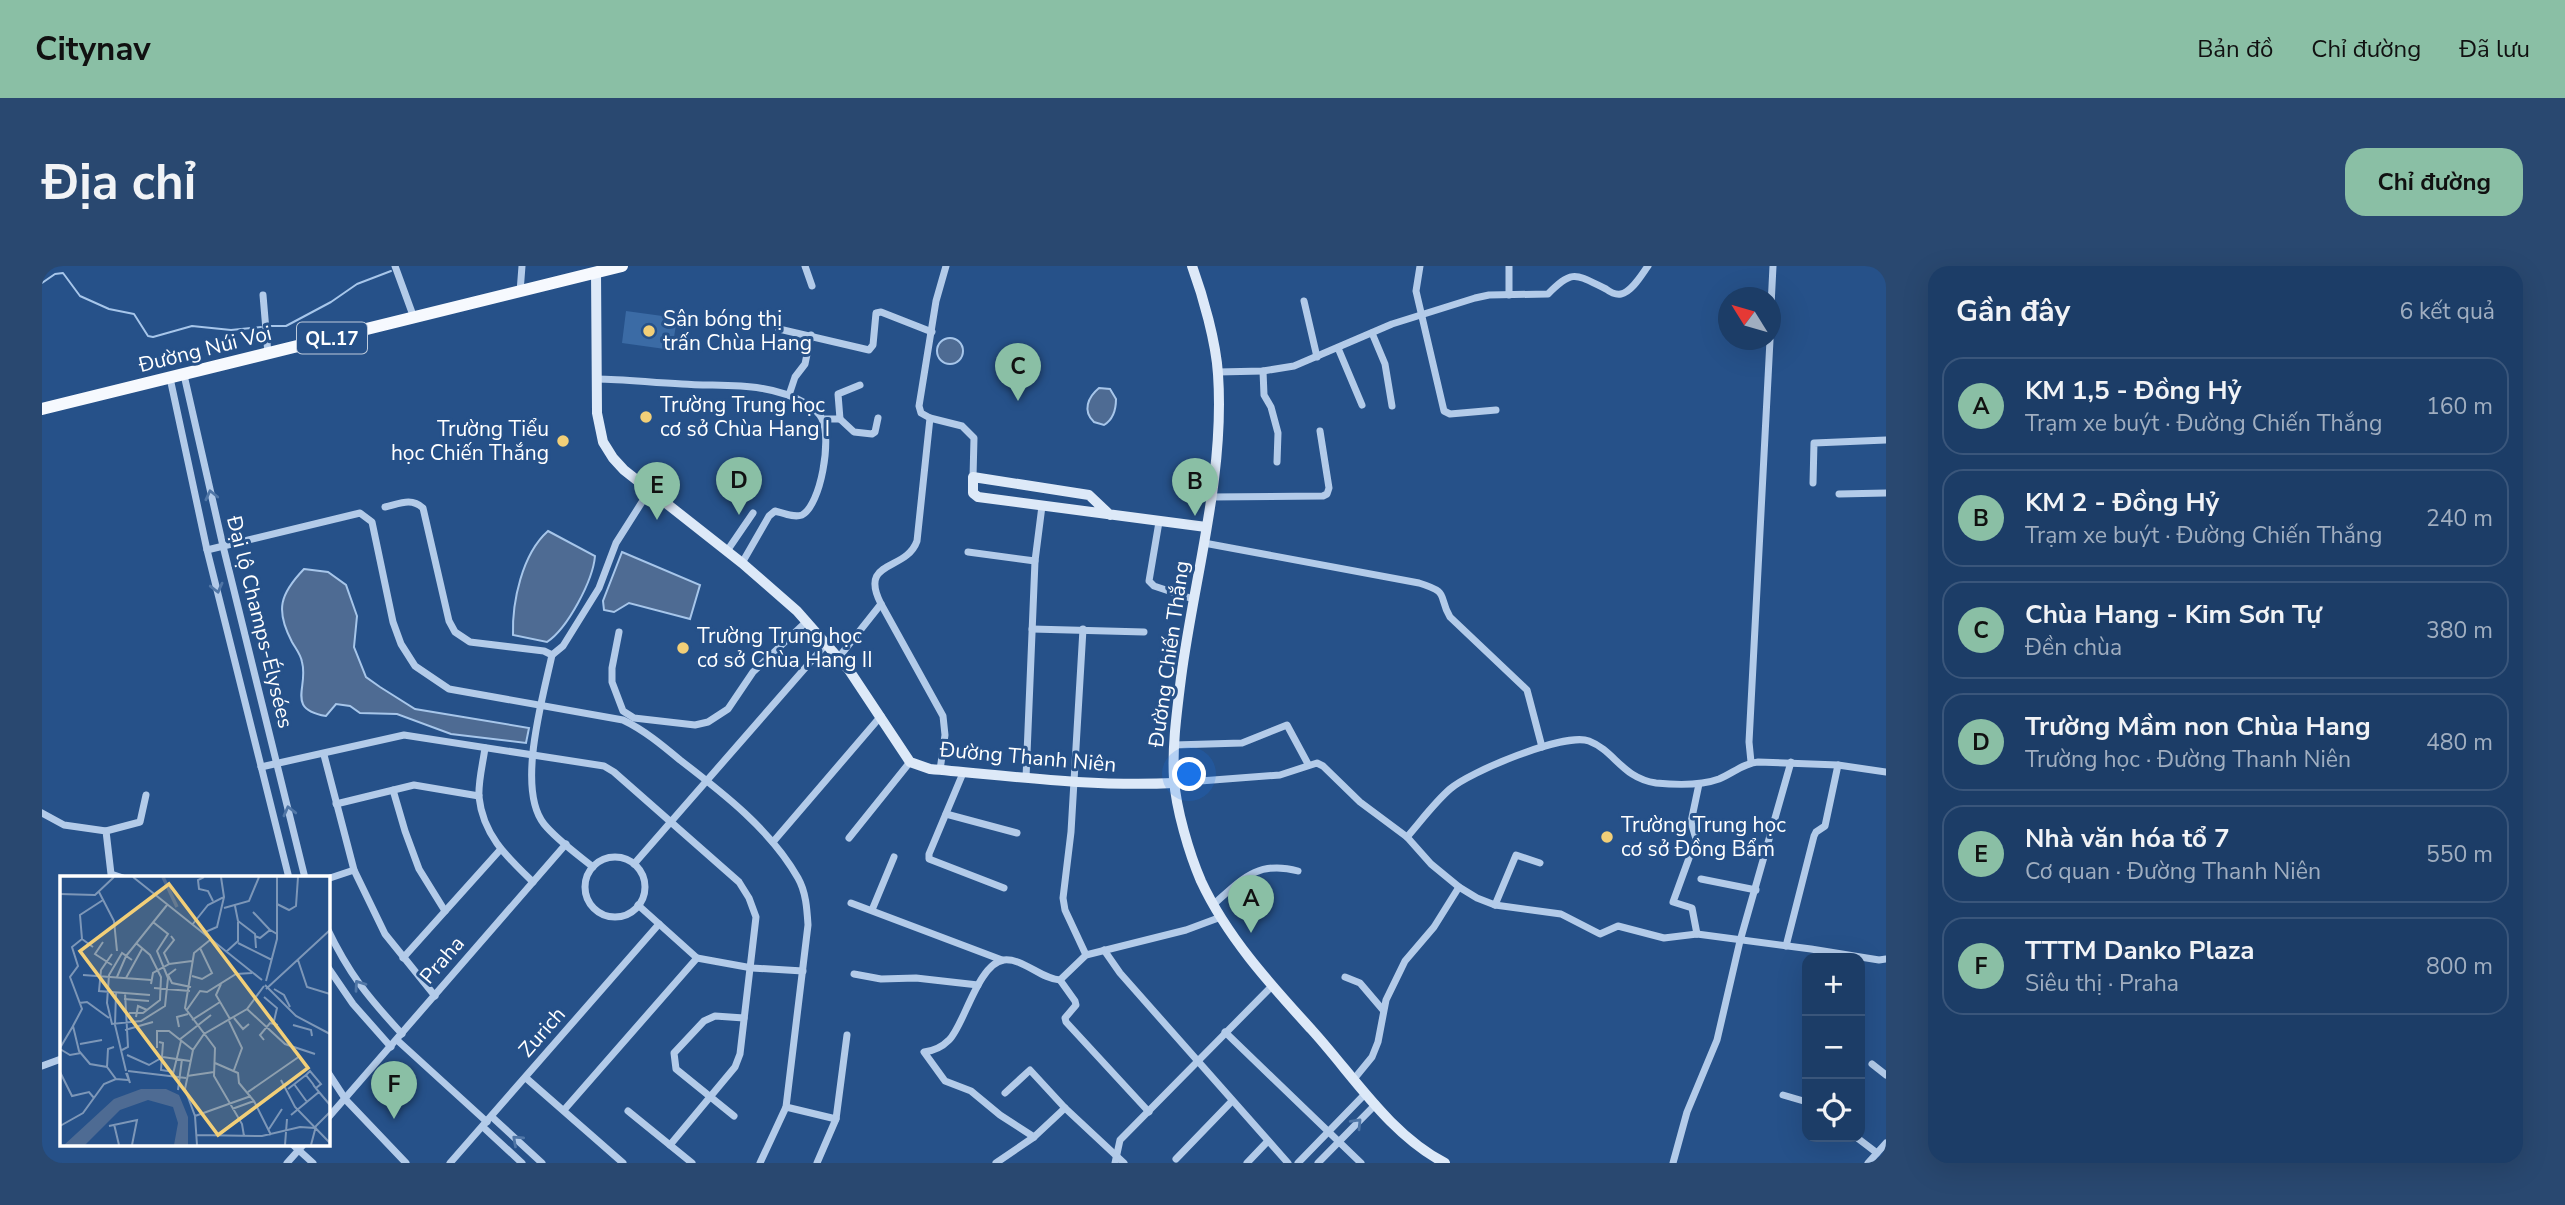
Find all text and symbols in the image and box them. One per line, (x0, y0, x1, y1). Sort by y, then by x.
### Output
text: Citynav (35, 27, 151, 72)
text: Bản đồ (2197, 33, 2273, 65)
text: Chỉ đường (2311, 33, 2421, 65)
text: Đã lưu (2459, 33, 2530, 65)
button: Chỉ đường (2345, 148, 2523, 216)
text: Địa chỉ (42, 149, 196, 216)
north arrow (1718, 287, 1781, 350)
text: Gần đây (1956, 291, 2070, 332)
text: 6 kết quả (2399, 296, 2495, 327)
place label: Sân bóng thị trấn Chùa Hang (663, 305, 812, 357)
street label: Đường Núi Voi (135, 319, 274, 379)
road number: QL.17 (297, 323, 367, 354)
marker: Sân bóng thị trấn Chùa Hang (641, 323, 657, 339)
pin: C (995, 343, 1041, 401)
text: KM 1,5 - Đồng Hỷ (2025, 373, 2241, 408)
place label: Trường Trung học cơ sở Chùa Hang I (660, 391, 830, 443)
text: A (1972, 391, 1990, 422)
text: 160 m (2426, 391, 2493, 422)
text: Trạm xe buýt · Đường Chiến Thắng (2025, 408, 2382, 439)
marker: Trường Trung học cơ sở Chùa Hang I (638, 409, 654, 425)
place label: Trường Tiểu học Chiến Thắng (391, 415, 549, 467)
marker: Trường Tiểu học Chiến Thắng (555, 433, 571, 449)
pin: D (716, 457, 762, 515)
pin: B (1172, 458, 1218, 516)
pin: E (634, 462, 680, 520)
text: KM 2 - Đồng Hỷ (2025, 485, 2219, 520)
one-way arrow (205, 489, 220, 501)
text: B (1973, 503, 1989, 534)
text: 240 m (2426, 503, 2493, 534)
street label: Đại lộ Champs-Élysées (220, 512, 300, 731)
text: Trạm xe buýt · Đường Chiến Thắng (2025, 520, 2382, 551)
street label: Đường Chiến Thắng (1142, 559, 1196, 750)
one-way arrow (208, 582, 223, 594)
text: Chùa Hang - Kim Sơn Tự (2025, 597, 2321, 632)
text: C (1973, 615, 1989, 646)
text: 380 m (2426, 615, 2493, 646)
place label: Trường Trung học cơ sở Chùa Hang II (697, 622, 873, 674)
text: Đền chùa (2025, 632, 2122, 663)
marker: Trường Trung học cơ sở Chùa Hang II (675, 640, 691, 656)
text: Trường Mầm non Chùa Hang (2025, 709, 2371, 744)
text: D (1972, 727, 1990, 758)
text: 480 m (2426, 727, 2493, 758)
street label: Đường Thanh Niên (938, 735, 1117, 779)
text: Trường học · Đường Thanh Niên (2025, 744, 2351, 775)
your location (1172, 757, 1206, 791)
one-way arrow (283, 806, 297, 818)
place label: Trường Trung học cơ sở Đồng Bẩm (1621, 811, 1786, 863)
text: Nhà văn hóa tổ 7 (2025, 821, 2230, 856)
marker: Trường Trung học cơ sở Đồng Bẩm (1599, 829, 1615, 845)
text: E (1974, 839, 1988, 870)
text: 550 m (2426, 839, 2493, 870)
text: Cơ quan · Đường Thanh Niên (2025, 856, 2321, 887)
pin: A (1228, 875, 1274, 933)
inset map (60, 876, 329, 1146)
street label: Praha (413, 930, 471, 990)
text: TTTM Danko Plaza (2025, 933, 2255, 968)
text: F (1975, 951, 1987, 982)
text: 800 m (2426, 951, 2493, 982)
map controls (1802, 953, 1865, 1142)
button: + (1802, 953, 1865, 1016)
text: Siêu thị · Praha (2025, 968, 2179, 999)
one-way arrow (355, 980, 367, 993)
street label: Zurich (512, 1001, 572, 1063)
button: − (1802, 1016, 1865, 1079)
pin: F (371, 1061, 417, 1119)
button: locate (1802, 1079, 1865, 1142)
one-way arrow (1349, 1118, 1362, 1131)
one-way arrow (512, 1136, 525, 1148)

